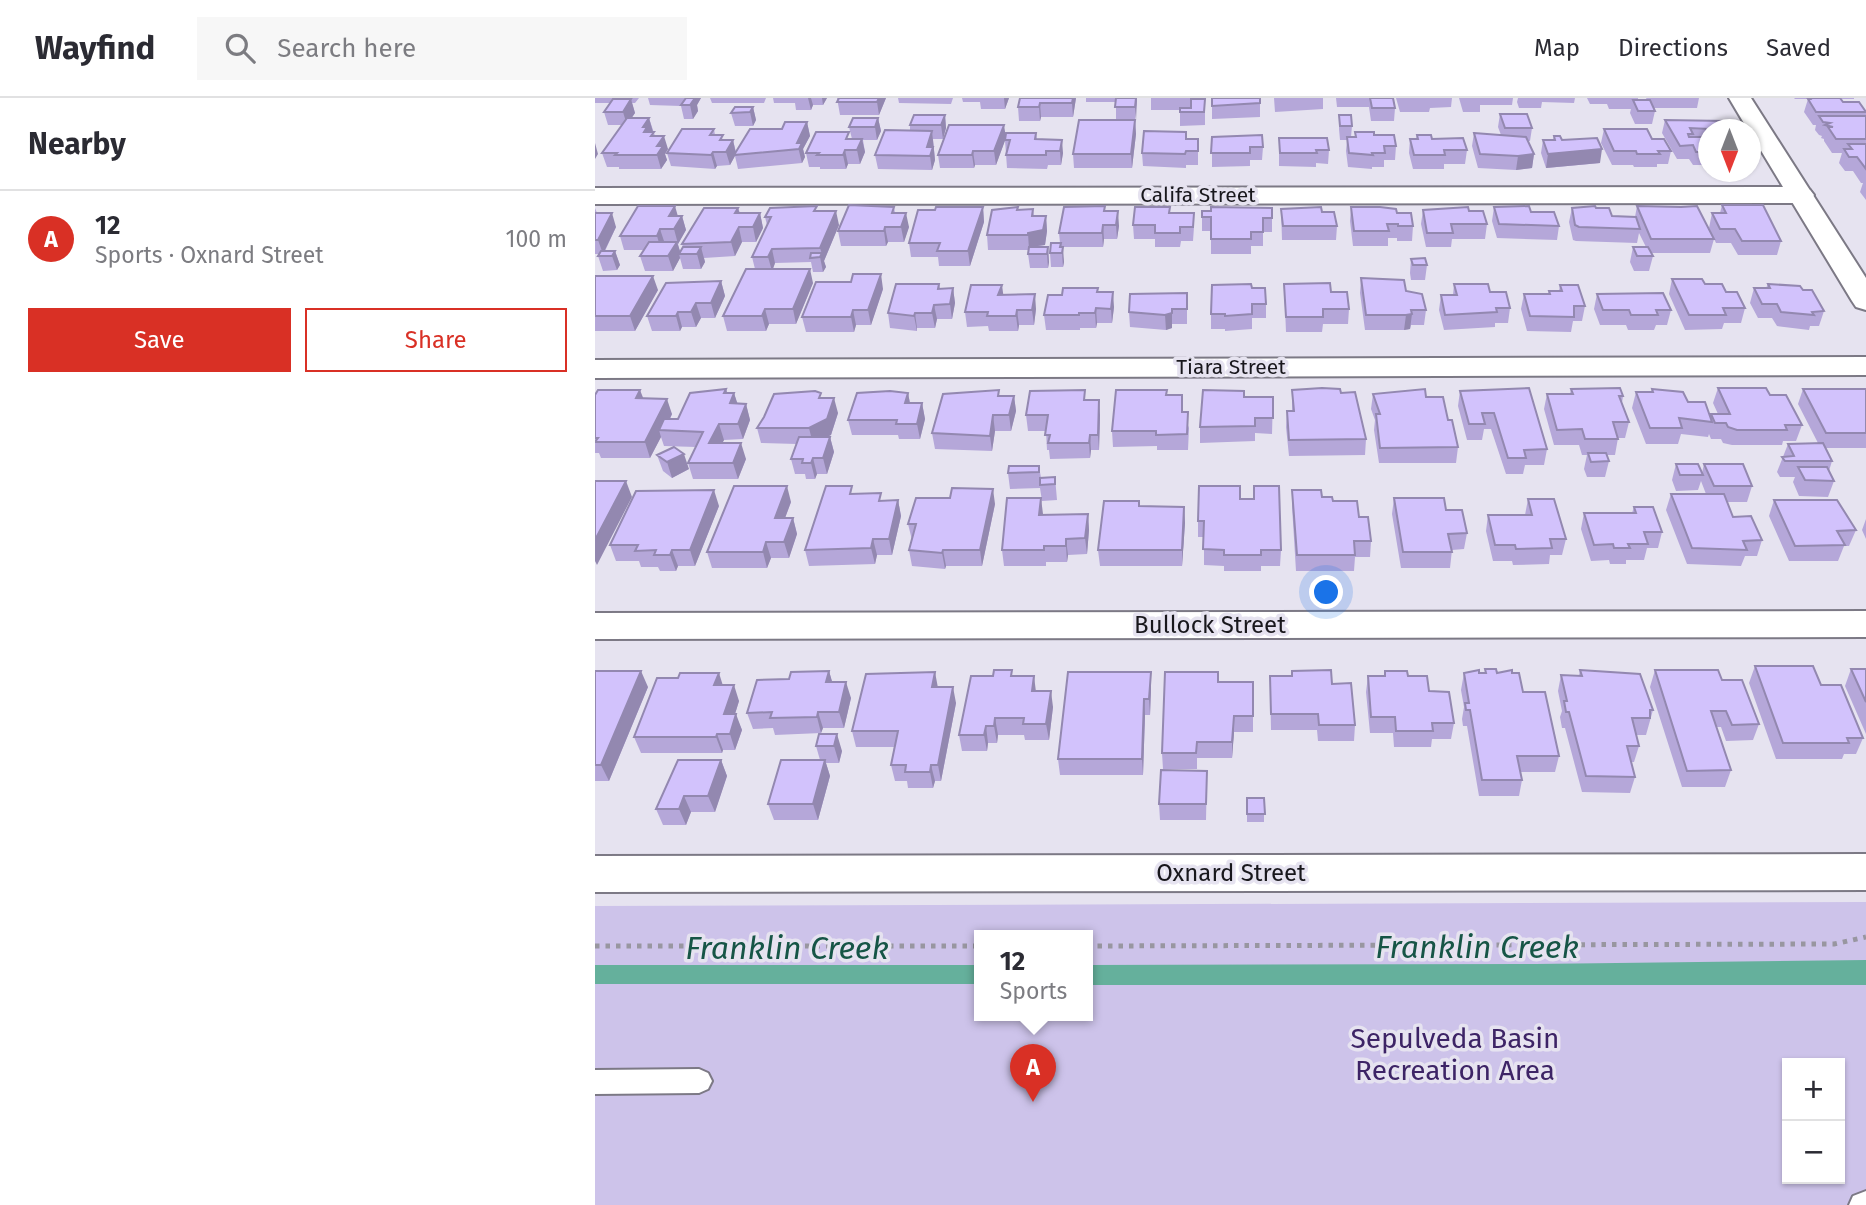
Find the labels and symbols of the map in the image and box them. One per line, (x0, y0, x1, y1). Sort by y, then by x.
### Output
north arrow (1698, 119, 1761, 182)
street label: Califa Street (1140, 182, 1256, 208)
street label: Tiara Street (1176, 354, 1286, 380)
your location (1309, 575, 1343, 609)
street label: Bullock Street (1134, 611, 1286, 639)
street label: Oxnard Street (1156, 859, 1306, 887)
water label: Franklin Creek (1375, 928, 1579, 966)
water label: Franklin Creek (685, 929, 889, 967)
park label: Sepulveda Basin Recreation Area (1350, 1022, 1560, 1087)
pin: A (1010, 1044, 1056, 1102)

